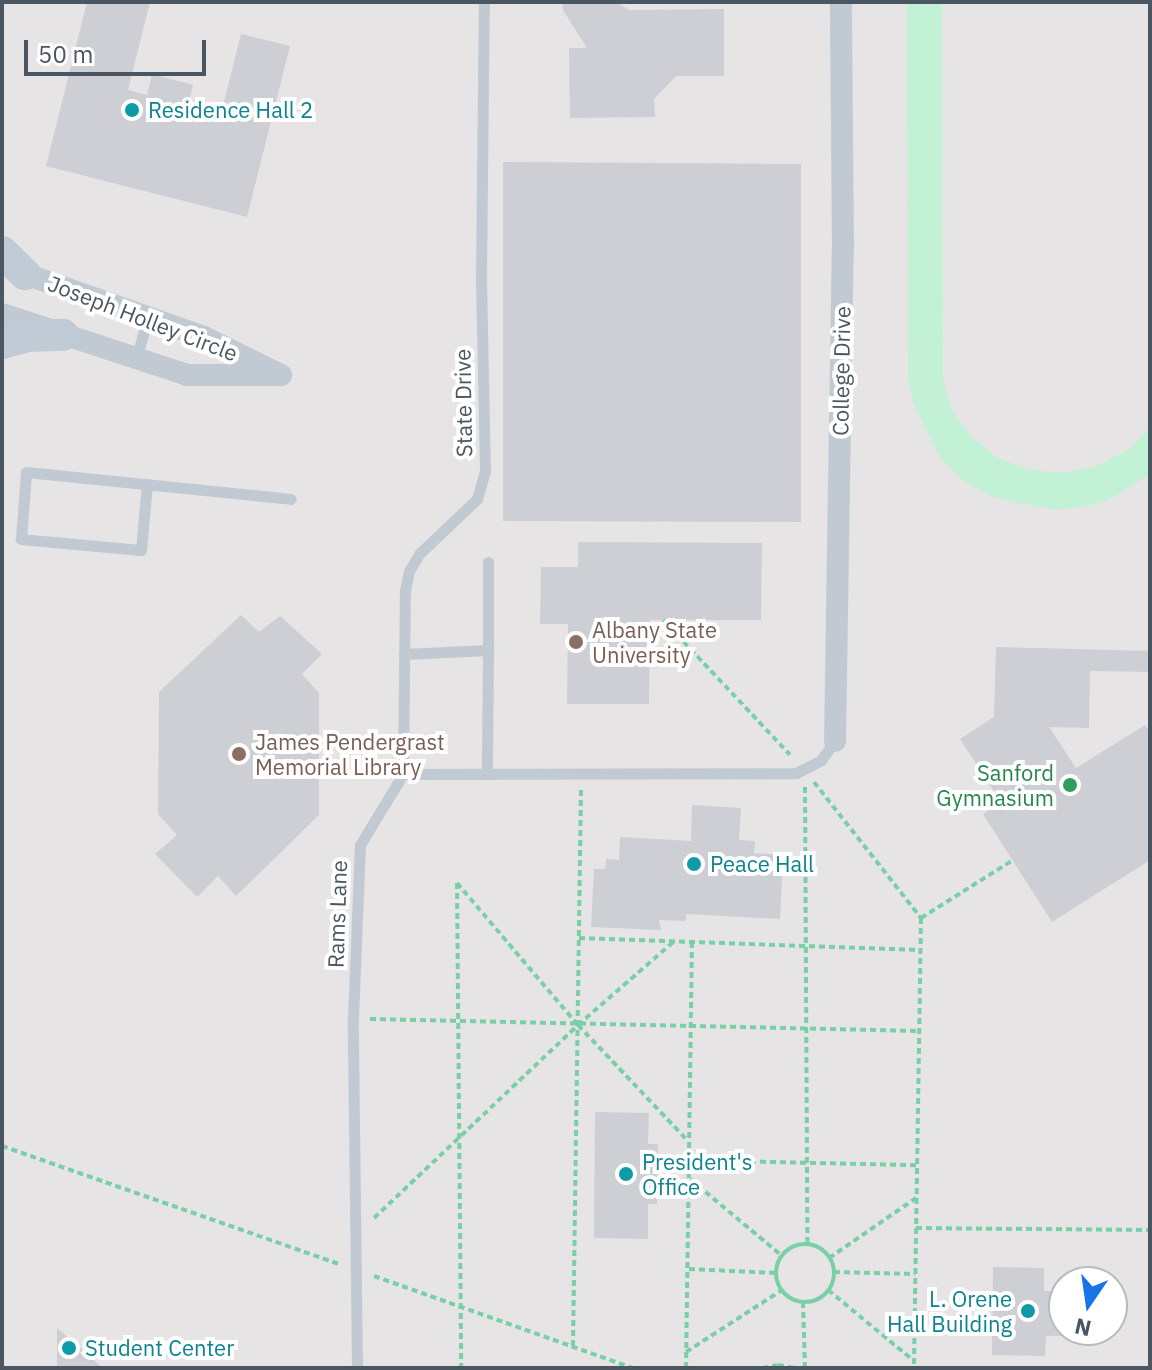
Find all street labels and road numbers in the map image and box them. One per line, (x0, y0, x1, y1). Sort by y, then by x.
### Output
street label: Joseph Holley Circle (44, 270, 242, 366)
street label: College Drive (827, 306, 855, 436)
street label: State Drive (449, 349, 477, 457)
street label: Rams Lane (322, 860, 352, 968)

